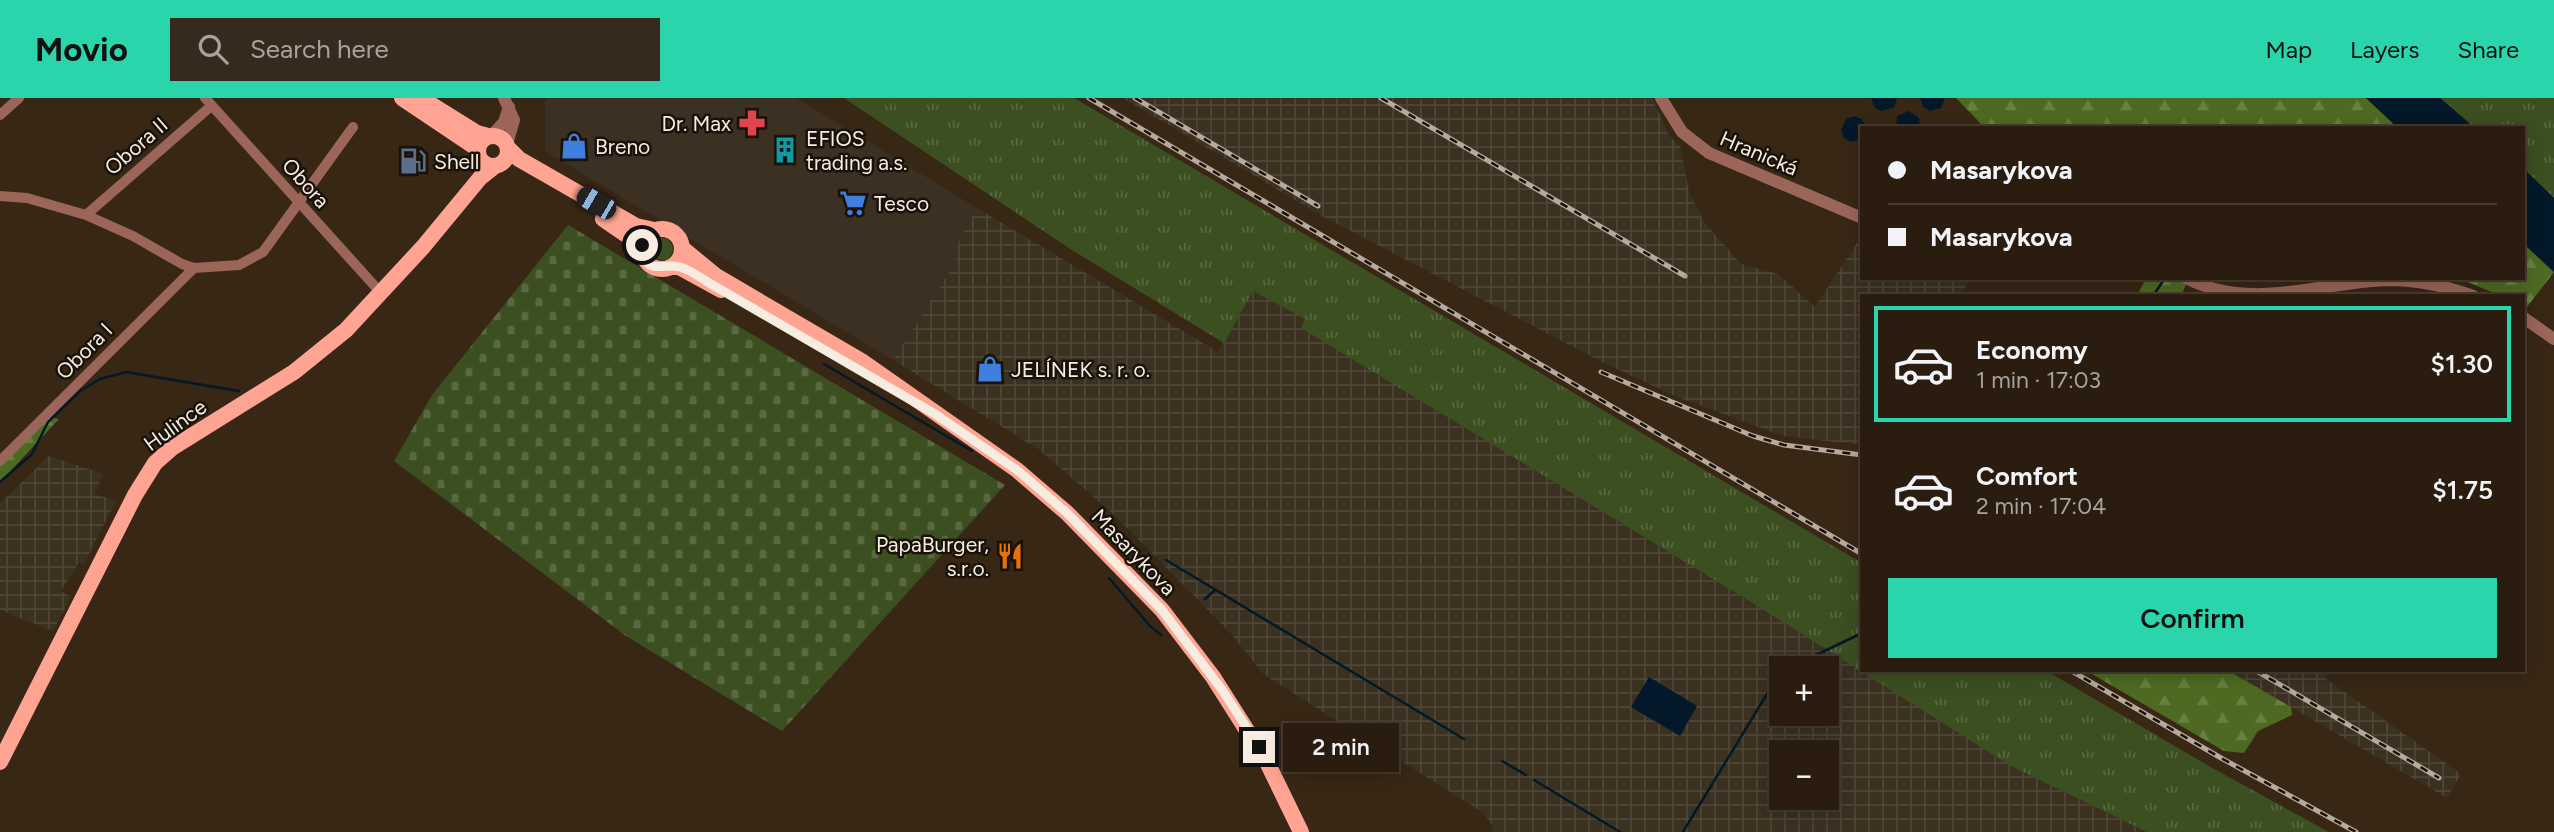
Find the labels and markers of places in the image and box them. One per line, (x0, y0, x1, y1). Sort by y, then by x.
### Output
pharmacy icon: Dr. Max (737, 108, 767, 138)
place label: Dr. Max (661, 111, 731, 136)
place label: EFIOS trading a.s. (806, 126, 907, 175)
shop icon: Breno (559, 131, 589, 161)
place label: Breno (595, 134, 650, 159)
building icon: EFIOS trading a.s. (770, 135, 800, 165)
fuel station icon: Shell (398, 146, 428, 176)
place label: Shell (434, 149, 479, 174)
supermarket icon: Tesco (838, 188, 868, 218)
place label: Tesco (874, 191, 929, 216)
shop icon: JELÍNEK s. r. o. (975, 354, 1005, 384)
place label: JELÍNEK s. r. o. (1011, 357, 1150, 382)
place label: PapaBurger, s.r.o. (876, 532, 989, 581)
restaurant icon: PapaBurger, s.r.o. (995, 541, 1025, 571)

